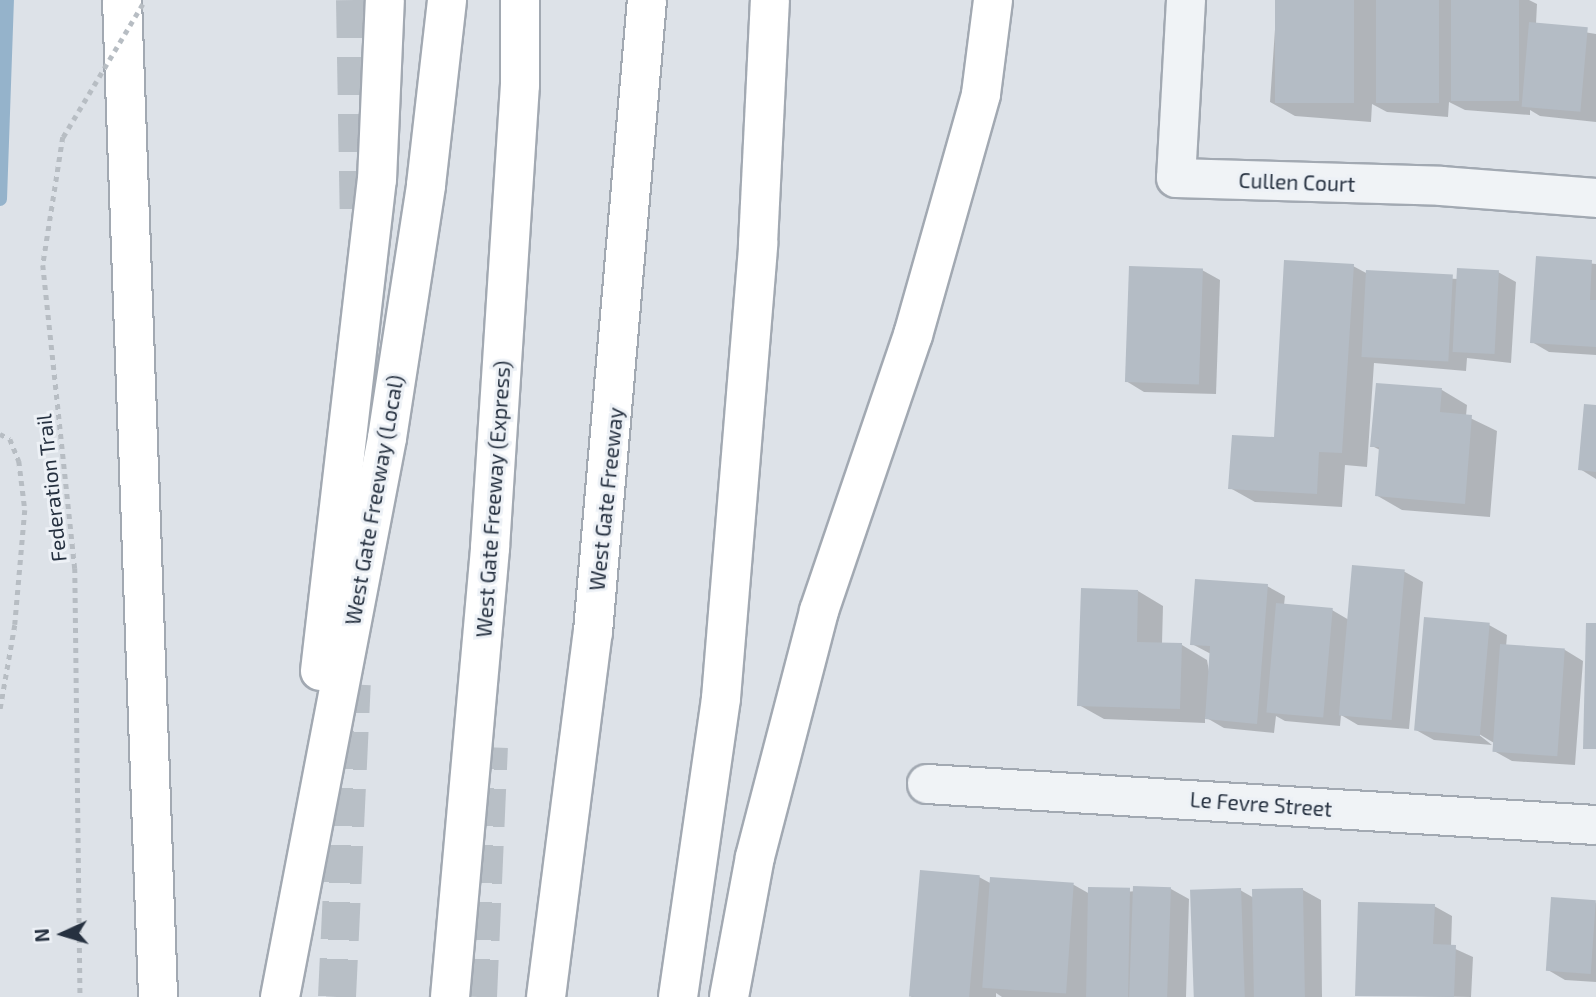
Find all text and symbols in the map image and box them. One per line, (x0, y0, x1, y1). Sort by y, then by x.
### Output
street label: Cullen Court (1238, 167, 1356, 197)
street label: West Gate Freeway (Express) (471, 359, 515, 639)
street label: West Gate Freeway (Local) (340, 373, 408, 627)
street label: West Gate Freeway (584, 406, 628, 592)
street label: Federation Trail (31, 412, 71, 564)
street label: Le Fevre Street (1189, 786, 1333, 822)
north arrow (28, 899, 98, 969)
text: N (30, 928, 54, 943)

